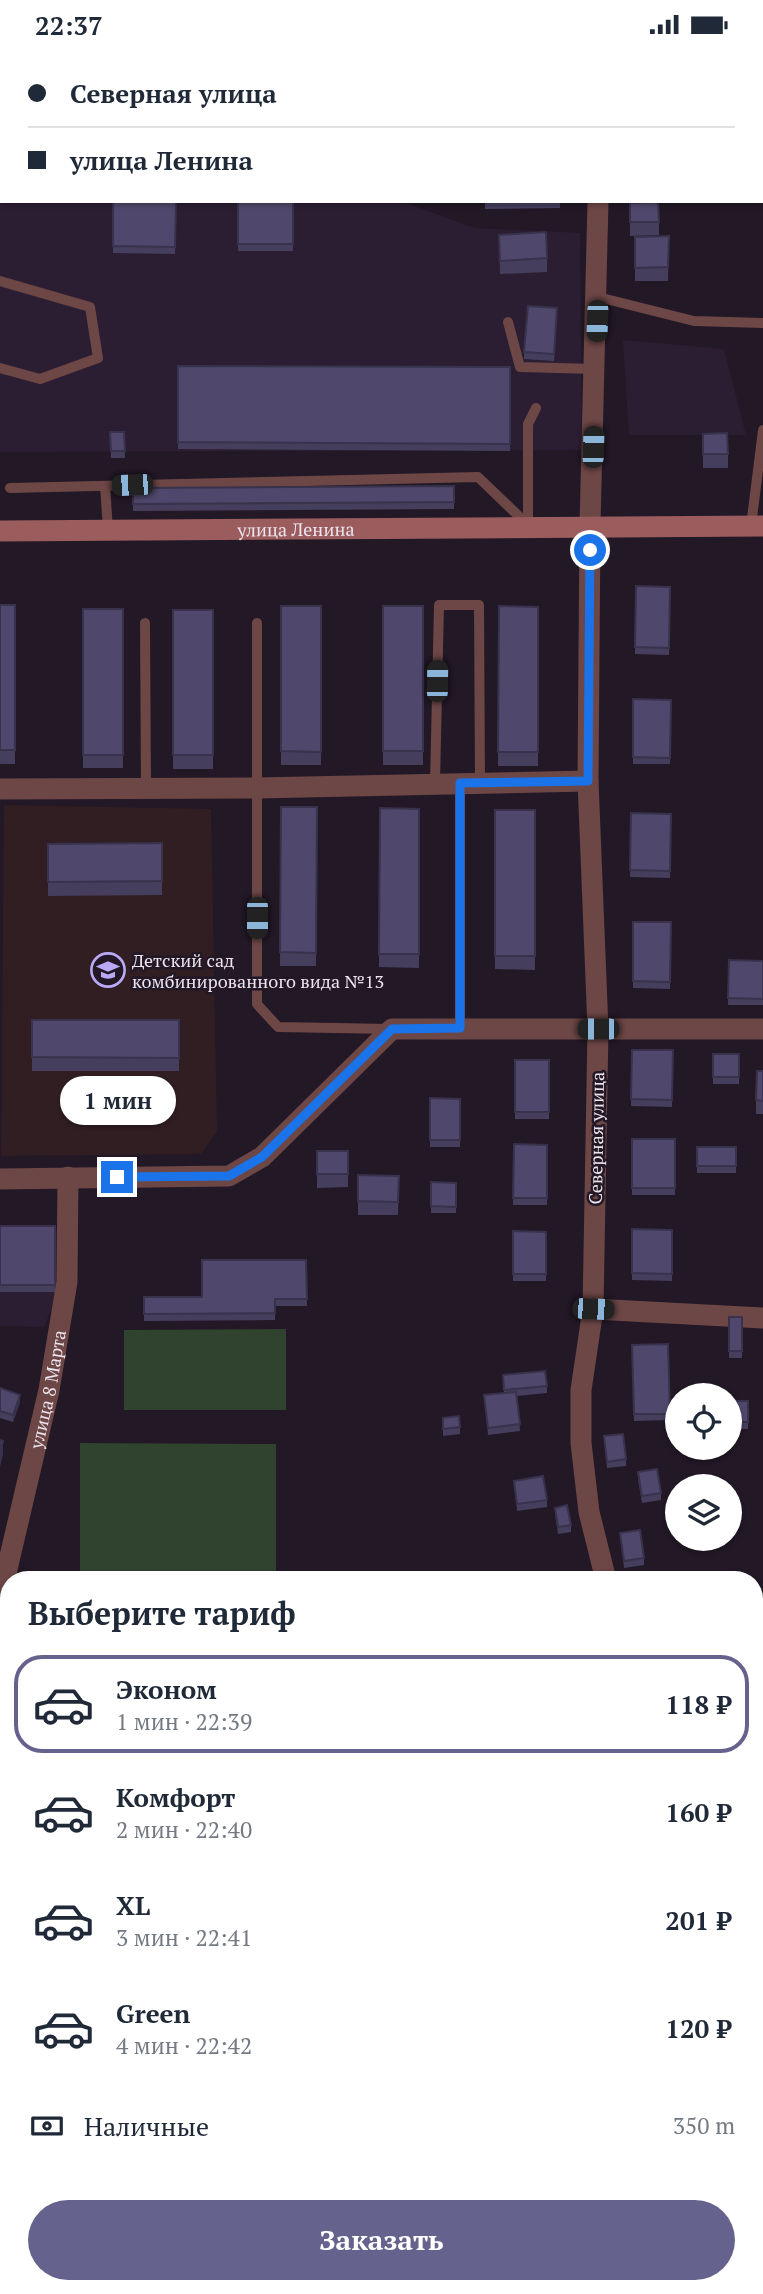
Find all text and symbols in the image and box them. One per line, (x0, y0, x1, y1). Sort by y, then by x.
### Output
text: 22:37 (35, 8, 103, 42)
text: Северная улица (70, 76, 277, 110)
text: улица Ленина (70, 143, 253, 177)
car (586, 300, 609, 342)
car (582, 426, 605, 468)
car (111, 474, 154, 496)
street label: улица Ленина (236, 517, 355, 541)
route start (574, 534, 606, 566)
car (427, 660, 448, 702)
car (247, 897, 268, 939)
place label: Детский сад комбинированного вида №13 (132, 948, 384, 993)
school or university icon: Детский сад комбинированного вида №13 (89, 951, 127, 989)
car (578, 1019, 620, 1040)
street label: Северная улица (583, 1072, 609, 1204)
callout: 1 мин (59, 1075, 175, 1125)
text: 1 мин (84, 1085, 152, 1116)
route end (101, 1161, 133, 1193)
car (572, 1298, 615, 1320)
street label: улица 8 Марта (23, 1328, 71, 1452)
map controls (665, 1383, 742, 1551)
button: locate (665, 1383, 742, 1460)
button: layers (665, 1474, 742, 1551)
text: Выберите тариф (28, 1592, 296, 1634)
text: Эконом (116, 1672, 217, 1706)
icon: car (32, 1673, 95, 1736)
text: 118 ₽ (665, 1687, 731, 1721)
text: 1 мин · 22:39 (116, 1706, 252, 1737)
text: Комфорт (116, 1780, 235, 1814)
icon: car (32, 1781, 95, 1844)
text: 160 ₽ (665, 1795, 731, 1829)
text: 2 мин · 22:40 (116, 1814, 252, 1845)
text: XL (116, 1888, 150, 1922)
icon: car (32, 1889, 95, 1952)
text: 201 ₽ (665, 1903, 731, 1937)
text: 3 мин · 22:41 (116, 1922, 252, 1953)
text: Green (116, 1996, 190, 2030)
icon: car (32, 1997, 95, 2060)
text: 120 ₽ (665, 2011, 731, 2045)
text: 4 мин · 22:42 (116, 2030, 252, 2061)
icon: cash (28, 2107, 66, 2145)
text: Наличные (84, 2109, 209, 2143)
text: 350 m (673, 2110, 735, 2141)
button: Заказать (28, 2200, 735, 2280)

